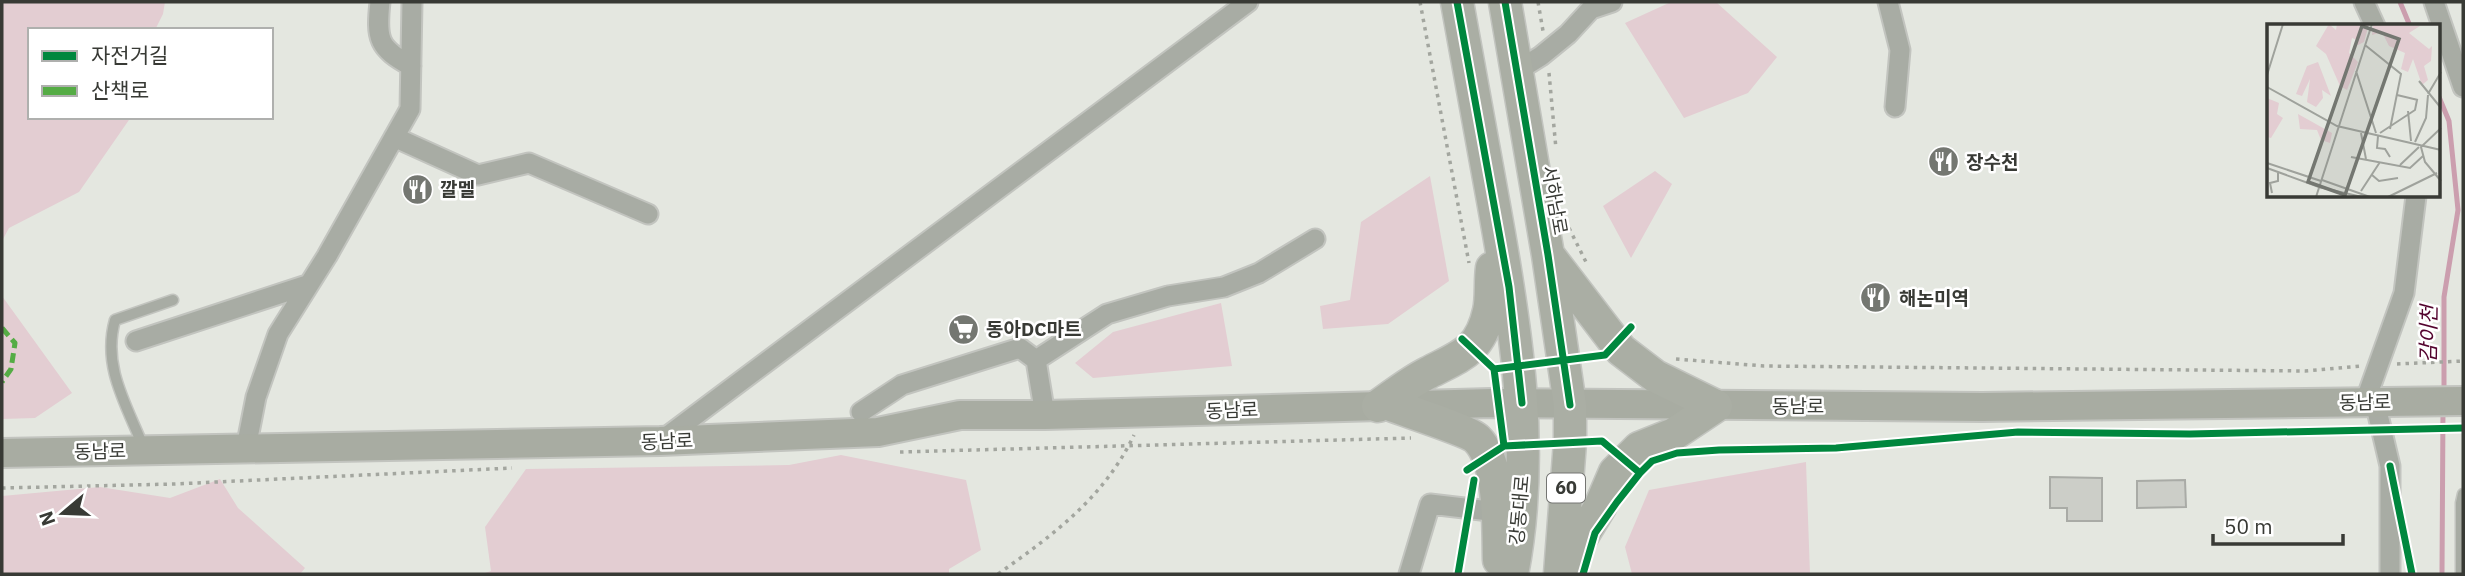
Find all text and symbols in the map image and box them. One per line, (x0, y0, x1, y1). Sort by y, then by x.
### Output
inset map (2267, 24, 2440, 198)
legend (28, 28, 273, 119)
text: 자전거길 (91, 41, 168, 69)
text: 산책로 (91, 76, 149, 104)
restaurant icon: 장수천 (1926, 145, 1960, 179)
place label: 장수천 (1966, 150, 2018, 174)
street label: 서하남로 (1537, 163, 1573, 237)
restaurant icon: 깔멜 (400, 172, 434, 206)
place label: 깔멜 (440, 177, 475, 201)
restaurant icon: 해논미역 (1859, 281, 1893, 315)
place label: 해논미역 (1899, 286, 1969, 310)
water label: 감이천 (2413, 302, 2443, 363)
supermarket icon: 동아DC마트 (946, 312, 980, 346)
place label: 동아DC마트 (986, 317, 1082, 341)
street label: 동남로 (2339, 390, 2391, 414)
street label: 동남로 (1772, 394, 1824, 418)
street label: 동남로 (1205, 397, 1259, 423)
street label: 동남로 (640, 428, 694, 454)
street label: 동남로 (74, 439, 126, 463)
street label: 강동대로 (1504, 474, 1534, 546)
road number: 60 (1547, 474, 1585, 502)
north arrow (28, 478, 98, 548)
scale bar (2213, 503, 2342, 546)
text: N (33, 508, 61, 529)
text: 50 m (2224, 512, 2273, 540)

